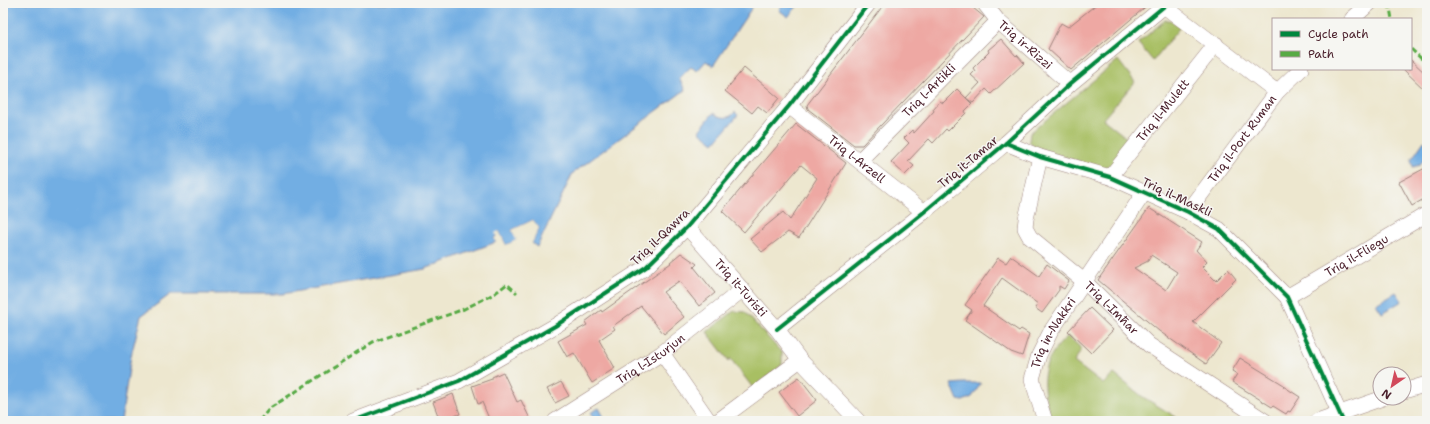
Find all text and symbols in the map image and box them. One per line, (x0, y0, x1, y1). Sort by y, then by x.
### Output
street label: Triq ir-Rizzi (995, 17, 1056, 73)
legend (1272, 18, 1412, 70)
text: Cycle path (1308, 26, 1369, 42)
text: Path (1308, 46, 1334, 62)
street label: Triq l-Artikli (899, 60, 959, 121)
street label: Triq il-Mulett (1133, 76, 1193, 145)
street label: Triq il-Port Ruman (1204, 92, 1280, 186)
street label: Triq l-Arzell (825, 132, 889, 187)
street label: Triq it-Tamar (935, 132, 1002, 192)
street label: Triq il-Maskli (1139, 174, 1215, 220)
street label: Triq il-Qawra (627, 205, 693, 269)
street label: Triq il-Fliegu (1322, 231, 1391, 281)
street label: Triq it-Turisti (711, 255, 771, 320)
street label: Triq l-Imħar (1081, 278, 1142, 338)
street label: Triq in-Nakkri (1027, 294, 1079, 370)
street label: Triq l-Isturjun (613, 330, 688, 388)
north arrow (1372, 366, 1412, 406)
text: N (1379, 385, 1394, 403)

